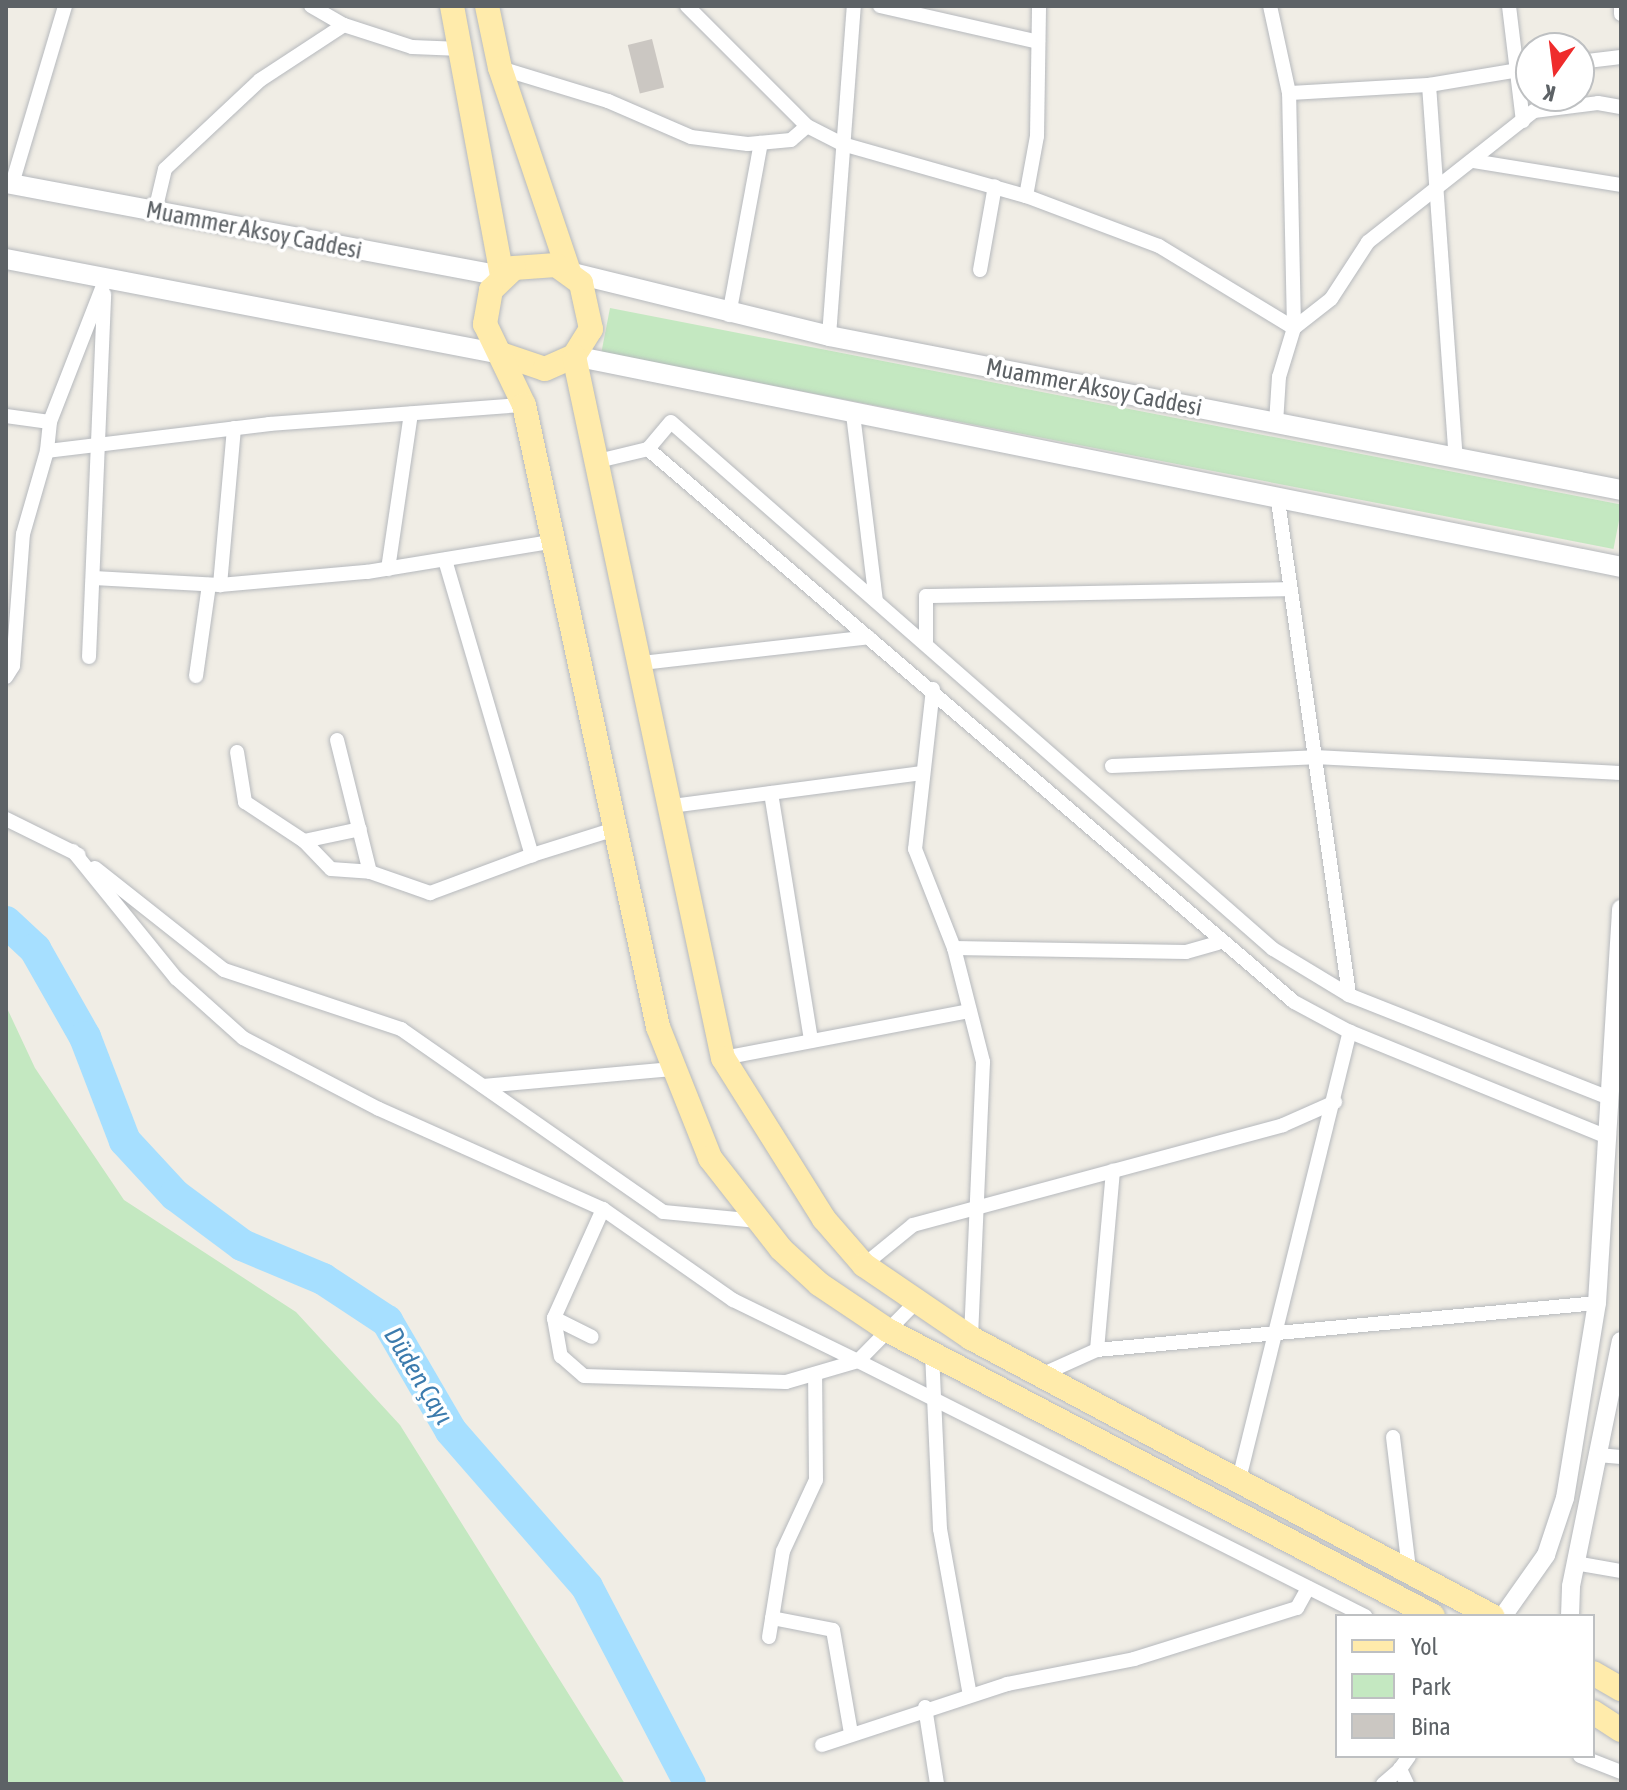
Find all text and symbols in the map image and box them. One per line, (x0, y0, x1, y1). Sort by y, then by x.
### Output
north arrow (1515, 32, 1595, 112)
text: K (1541, 79, 1558, 107)
street label: Muammer Aksoy Caddesi (144, 195, 364, 265)
street label: Muammer Aksoy Caddesi (984, 352, 1204, 422)
water label: Düden Çayı (377, 1322, 459, 1430)
legend (1335, 1614, 1595, 1758)
text: Yol (1411, 1633, 1438, 1660)
text: Park (1411, 1673, 1451, 1700)
text: Bina (1411, 1713, 1451, 1740)

